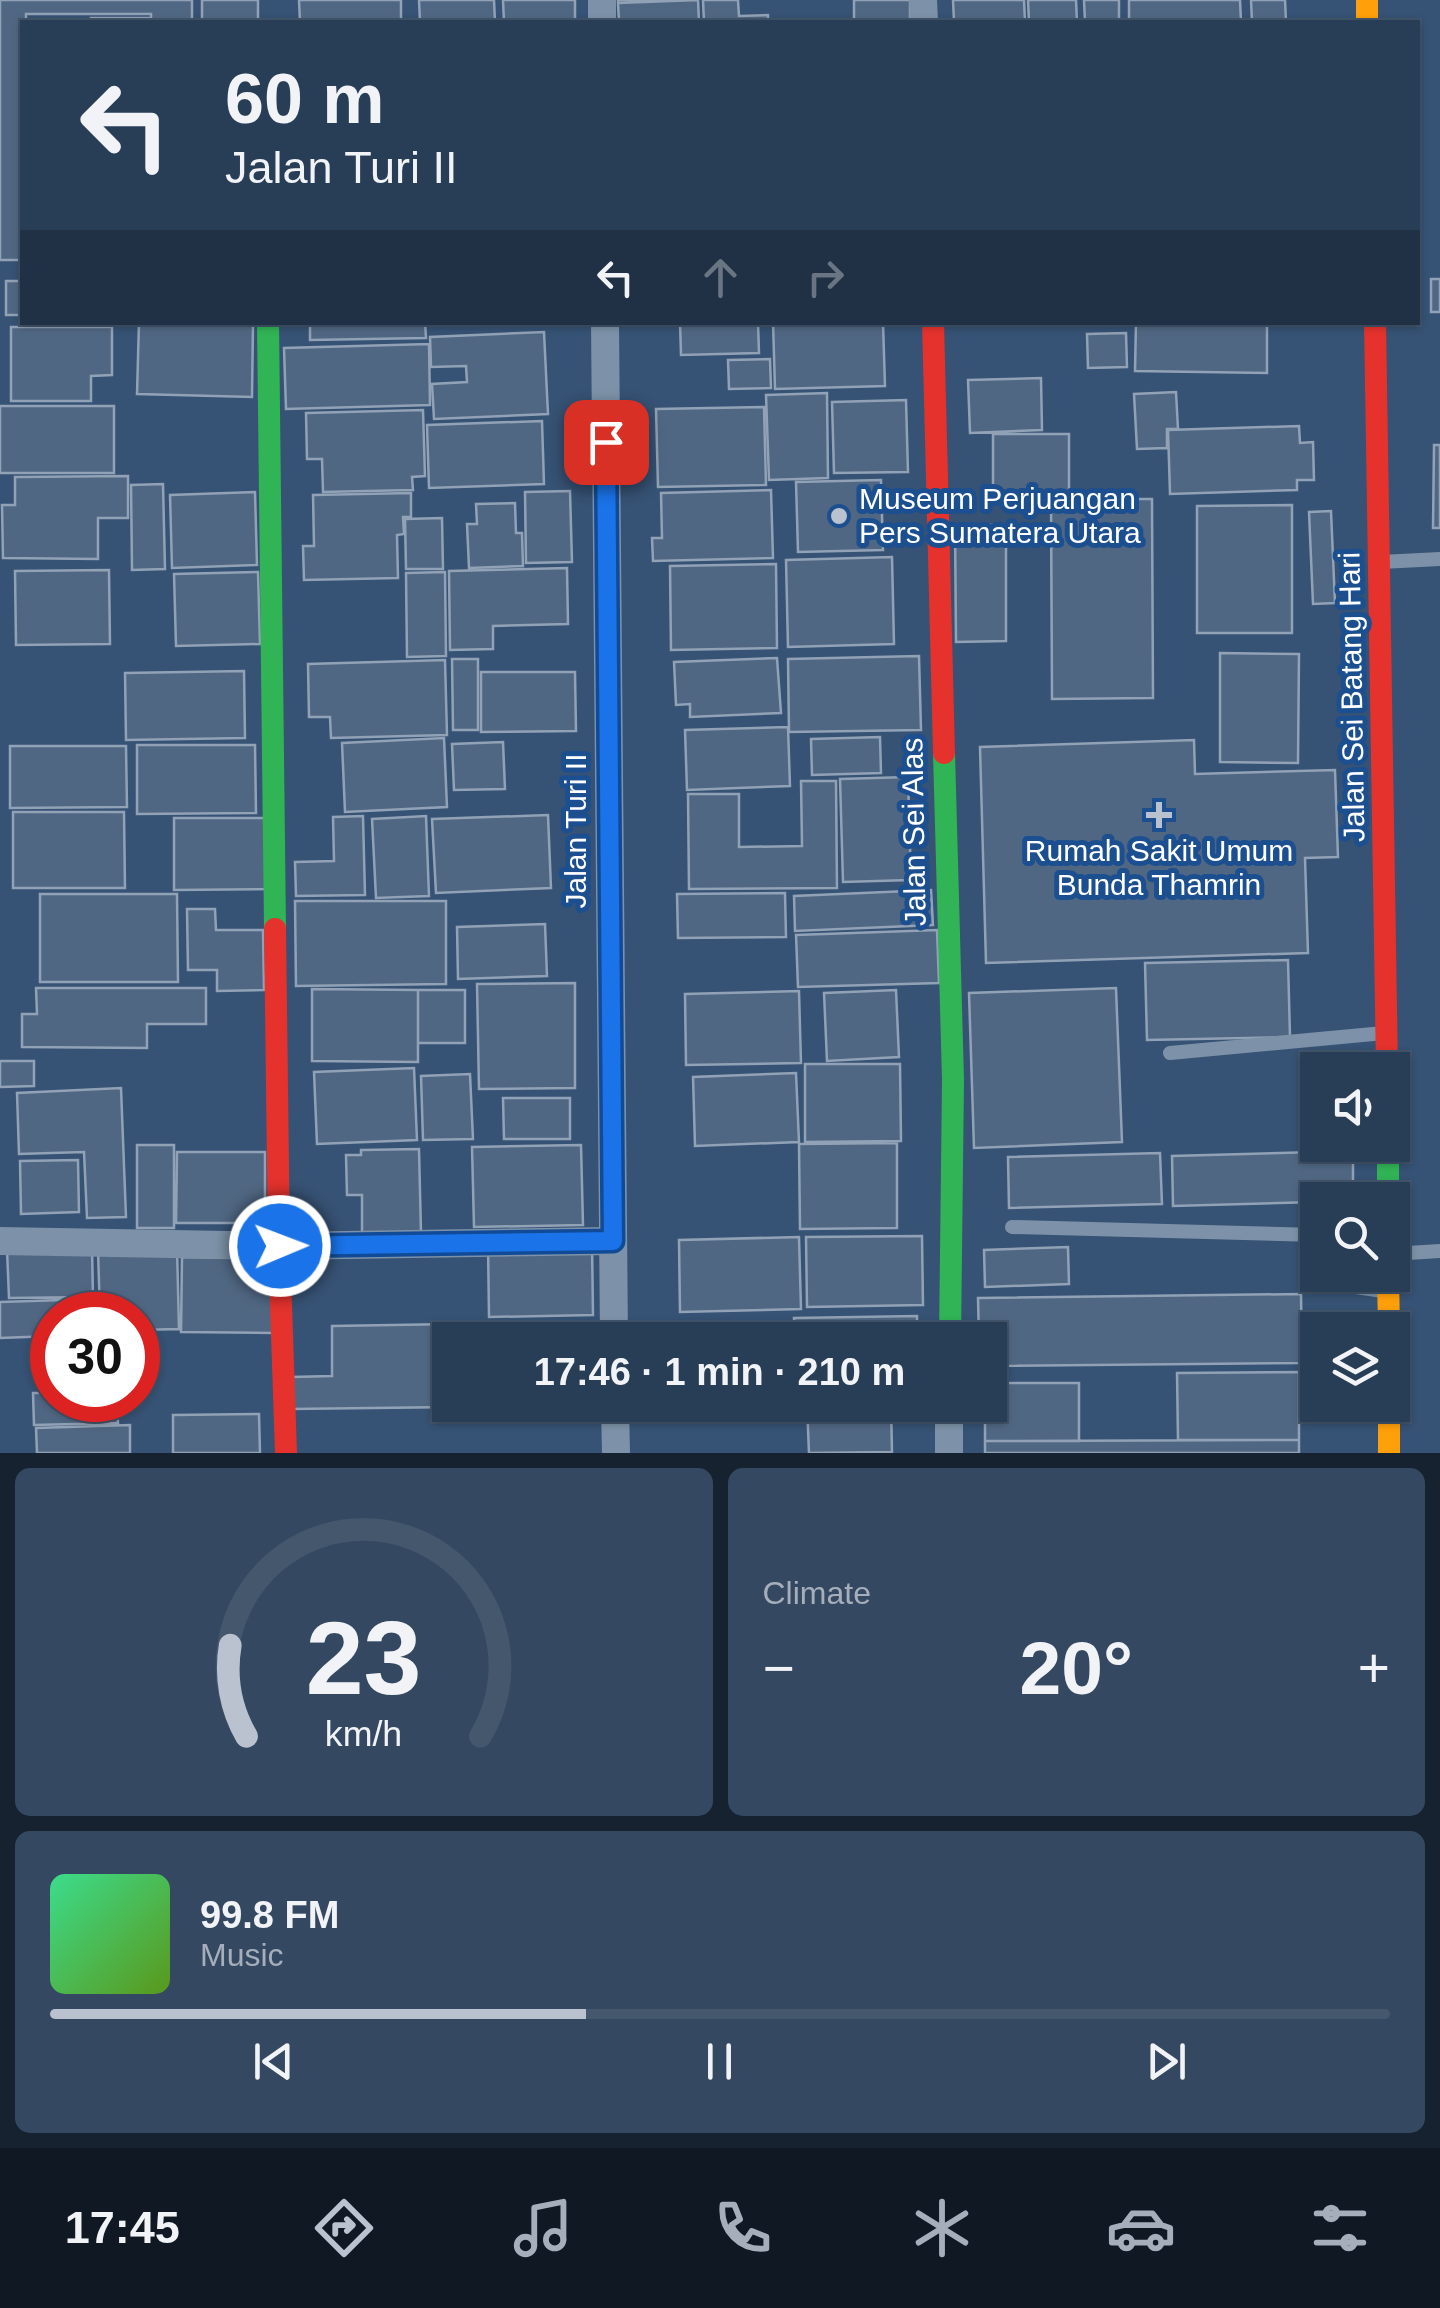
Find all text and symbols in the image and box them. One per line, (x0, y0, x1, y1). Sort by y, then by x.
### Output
icon: left (60, 60, 190, 190)
text: 60 m (225, 60, 385, 138)
text: Jalan Turi II (225, 142, 458, 193)
icon: left (588, 250, 643, 305)
icon: ahead (693, 250, 748, 305)
icon: right (798, 250, 853, 305)
pin (564, 400, 649, 485)
icon: arrive (579, 415, 634, 470)
place label: Museum Perjuangan Pers Sumatera Utara (859, 482, 1141, 549)
marker: Museum Perjuangan Pers Sumatera Utara (828, 505, 850, 527)
street label: Jalan Sei Batang Hari (1332, 552, 1371, 842)
street label: Jalan Sei Alas (895, 738, 932, 927)
street label: Jalan Turi II (559, 753, 592, 909)
marker: Rumah Sakit Umum Bunda Thamrin (1146, 802, 1172, 828)
place label: Rumah Sakit Umum Bunda Thamrin (1025, 834, 1293, 901)
map controls (1300, 1052, 1410, 1422)
button: sound (1300, 1052, 1410, 1162)
button: search (1300, 1182, 1410, 1292)
position arrow (228, 1194, 332, 1298)
speed limit sign: 30 (30, 1292, 160, 1422)
button: layers (1300, 1312, 1410, 1422)
text: 17:46 · 1 min · 210 m (534, 1351, 905, 1393)
text: Climate (763, 1575, 871, 1611)
text: 23 (306, 1600, 422, 1716)
text: 20° (1020, 1626, 1133, 1710)
text: − (763, 1637, 795, 1699)
text: + (1358, 1637, 1390, 1699)
text: km/h (325, 1714, 402, 1754)
text: 99.8 FM (200, 1894, 339, 1936)
text: Music (200, 1937, 284, 1973)
icon: previous (246, 2034, 301, 2089)
icon: pause (692, 2034, 747, 2089)
icon: next (1139, 2034, 1194, 2089)
icon: directions (309, 2193, 379, 2263)
icon: music (508, 2193, 578, 2263)
icon: phone (708, 2193, 778, 2263)
icon: climate (907, 2193, 977, 2263)
icon: car (1106, 2193, 1176, 2263)
icon: filters (1305, 2193, 1375, 2263)
text: 17:45 (65, 2202, 180, 2253)

